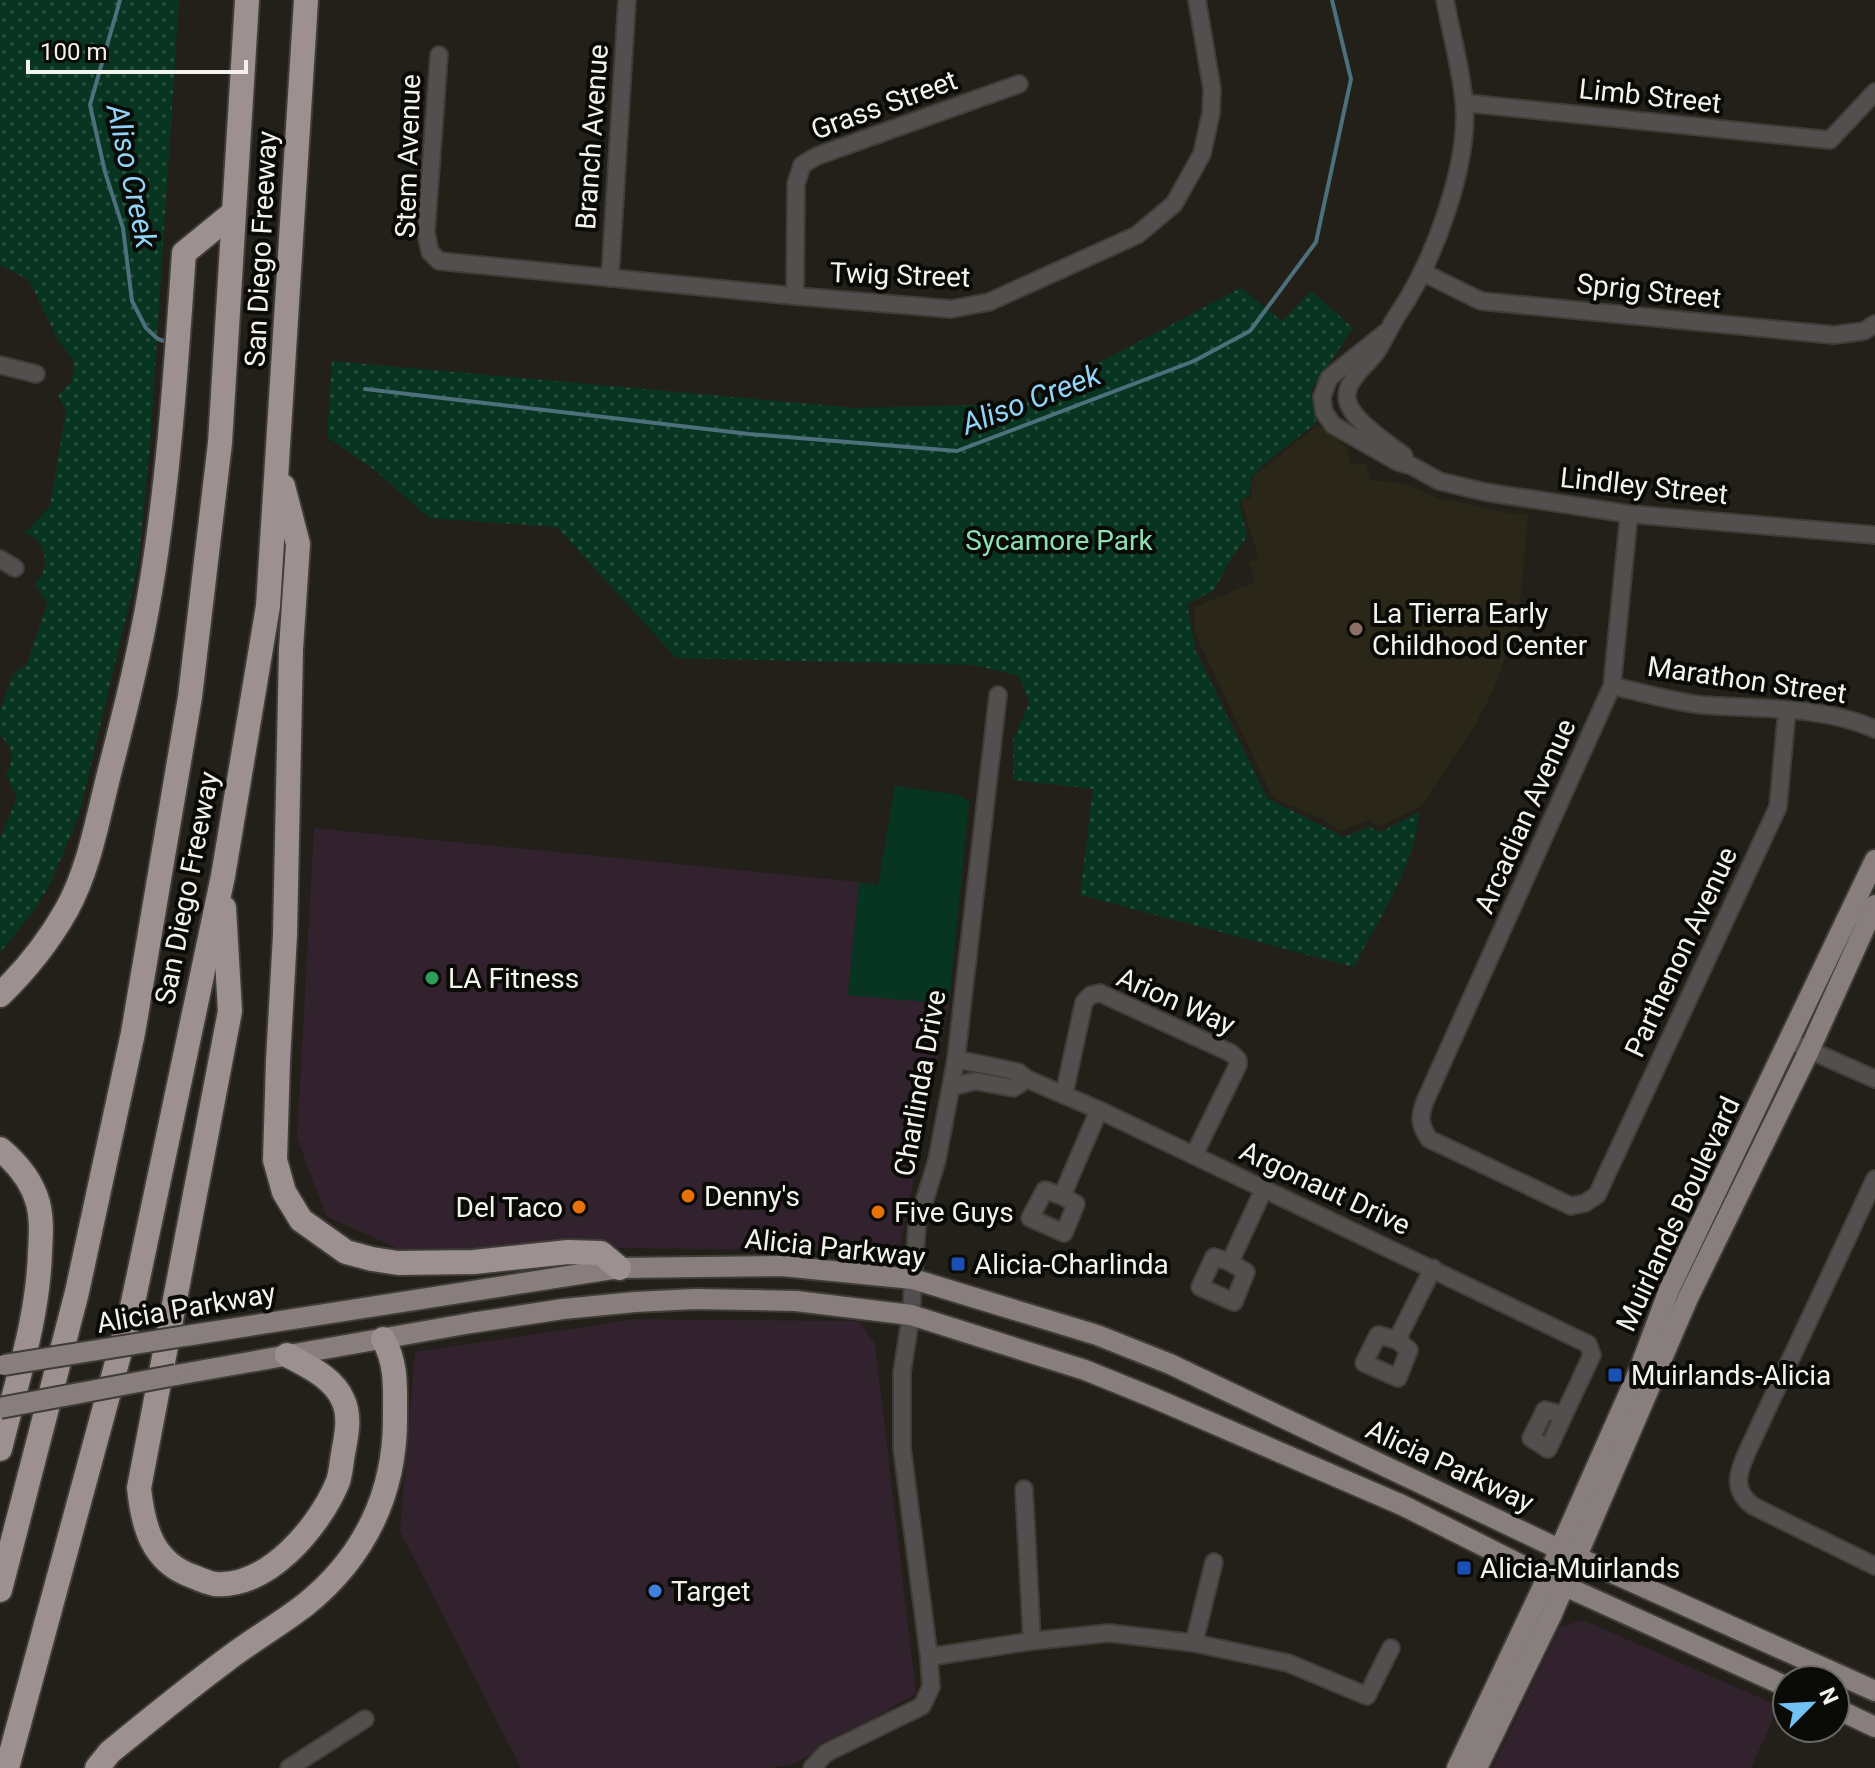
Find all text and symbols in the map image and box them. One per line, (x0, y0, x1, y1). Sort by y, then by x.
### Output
scale bar (28, 24, 246, 74)
text: 100 m (40, 38, 107, 66)
street label: Branch Avenue (569, 43, 615, 231)
street label: Grass Street (806, 63, 962, 147)
street label: Limb Street (1577, 72, 1723, 120)
street label: Stem Avenue (389, 74, 427, 238)
water label: Aliso Creek (99, 99, 165, 252)
street label: San Diego Freeway (238, 130, 284, 368)
street label: Twig Street (829, 256, 971, 294)
street label: Sprig Street (1575, 267, 1723, 315)
water label: Aliso Creek (955, 356, 1107, 442)
street label: Lindley Street (1558, 461, 1730, 511)
park label: Sycamore Park (965, 524, 1154, 557)
place label: La Tierra Early Childhood Center (1372, 597, 1588, 662)
marker: La Tierra Early Childhood Center (1347, 620, 1365, 638)
street label: Marathon Street (1645, 650, 1849, 710)
street label: Arcadian Avenue (1467, 714, 1583, 918)
street label: San Diego Freeway (148, 769, 226, 1007)
street label: Parthenon Avenue (1618, 842, 1744, 1062)
street label: Arion Way (1112, 960, 1240, 1042)
place label: LA Fitness (448, 962, 579, 995)
marker: LA Fitness (423, 969, 441, 987)
street label: Charlinda Drive (887, 987, 953, 1179)
street label: Muirlands Boulevard (1609, 1092, 1747, 1336)
street label: Argonaut Drive (1234, 1134, 1416, 1242)
place label: Denny's (704, 1180, 800, 1213)
marker: Denny's (679, 1187, 697, 1205)
place label: Del Taco (456, 1191, 563, 1224)
place label: Five Guys (894, 1196, 1014, 1229)
marker: Del Taco (570, 1198, 588, 1216)
marker: Five Guys (869, 1203, 887, 1221)
street label: Alicia Parkway (743, 1222, 927, 1274)
place label: Alicia-Charlinda (974, 1248, 1169, 1281)
marker: Alicia-Charlinda (949, 1255, 967, 1273)
street label: Alicia Parkway (94, 1276, 278, 1340)
place label: Muirlands-Alicia (1631, 1359, 1831, 1392)
marker: Muirlands-Alicia (1606, 1366, 1624, 1384)
street label: Alicia Parkway (1361, 1413, 1539, 1519)
place label: Alicia-Muirlands (1480, 1552, 1680, 1585)
marker: Alicia-Muirlands (1455, 1559, 1473, 1577)
place label: Target (671, 1575, 750, 1608)
marker: Target (646, 1582, 664, 1600)
north arrow (1771, 1664, 1851, 1744)
text: N (1814, 1684, 1843, 1708)

